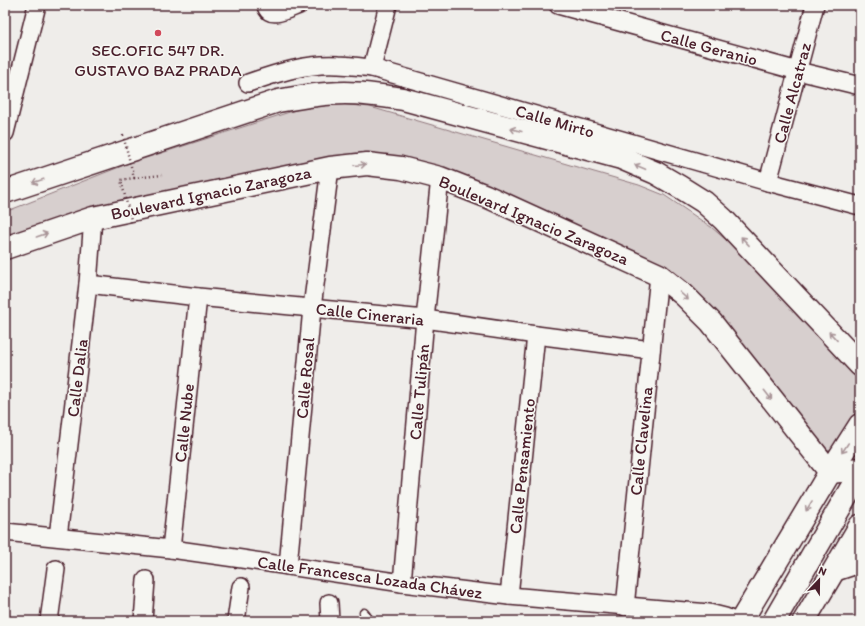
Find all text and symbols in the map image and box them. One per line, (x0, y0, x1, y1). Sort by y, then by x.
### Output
street label: Calle Geranio (658, 24, 760, 70)
marker: SEC.OFIC 547 DR. GUSTAVO BAZ PRADA (153, 28, 163, 38)
place label: SEC.OFIC 547 DR. GUSTAVO BAZ PRADA (74, 40, 242, 80)
street label: Calle Alcatraz (769, 40, 815, 146)
street label: Calle Mirto (513, 100, 597, 142)
one-way arrow (509, 126, 522, 133)
one-way arrow (353, 161, 366, 169)
street label: Boulevard Ignacio Zaragoza (109, 162, 313, 224)
one-way arrow (634, 162, 646, 170)
street label: Boulevard Ignacio Zaragoza (436, 171, 632, 269)
one-way arrow (32, 178, 45, 185)
one-way arrow (36, 231, 48, 239)
one-way arrow (740, 236, 750, 246)
one-way arrow (679, 291, 689, 301)
street label: Calle Cineraria (315, 298, 425, 330)
one-way arrow (829, 331, 838, 342)
street label: Calle Rosal (291, 336, 319, 420)
street label: Calle Dalia (62, 338, 92, 418)
street label: Calle Tulipán (405, 343, 433, 441)
street label: Calle Nube (170, 383, 198, 463)
street label: Calle Clavelina (625, 385, 657, 496)
one-way arrow (764, 389, 773, 400)
street label: Calle Pensamiento (505, 397, 539, 535)
one-way arrow (841, 443, 849, 454)
one-way arrow (805, 500, 813, 512)
street label: Calle Francesca Lozada Chávez (256, 551, 484, 603)
north arrow (799, 560, 839, 600)
text: N (817, 564, 828, 579)

